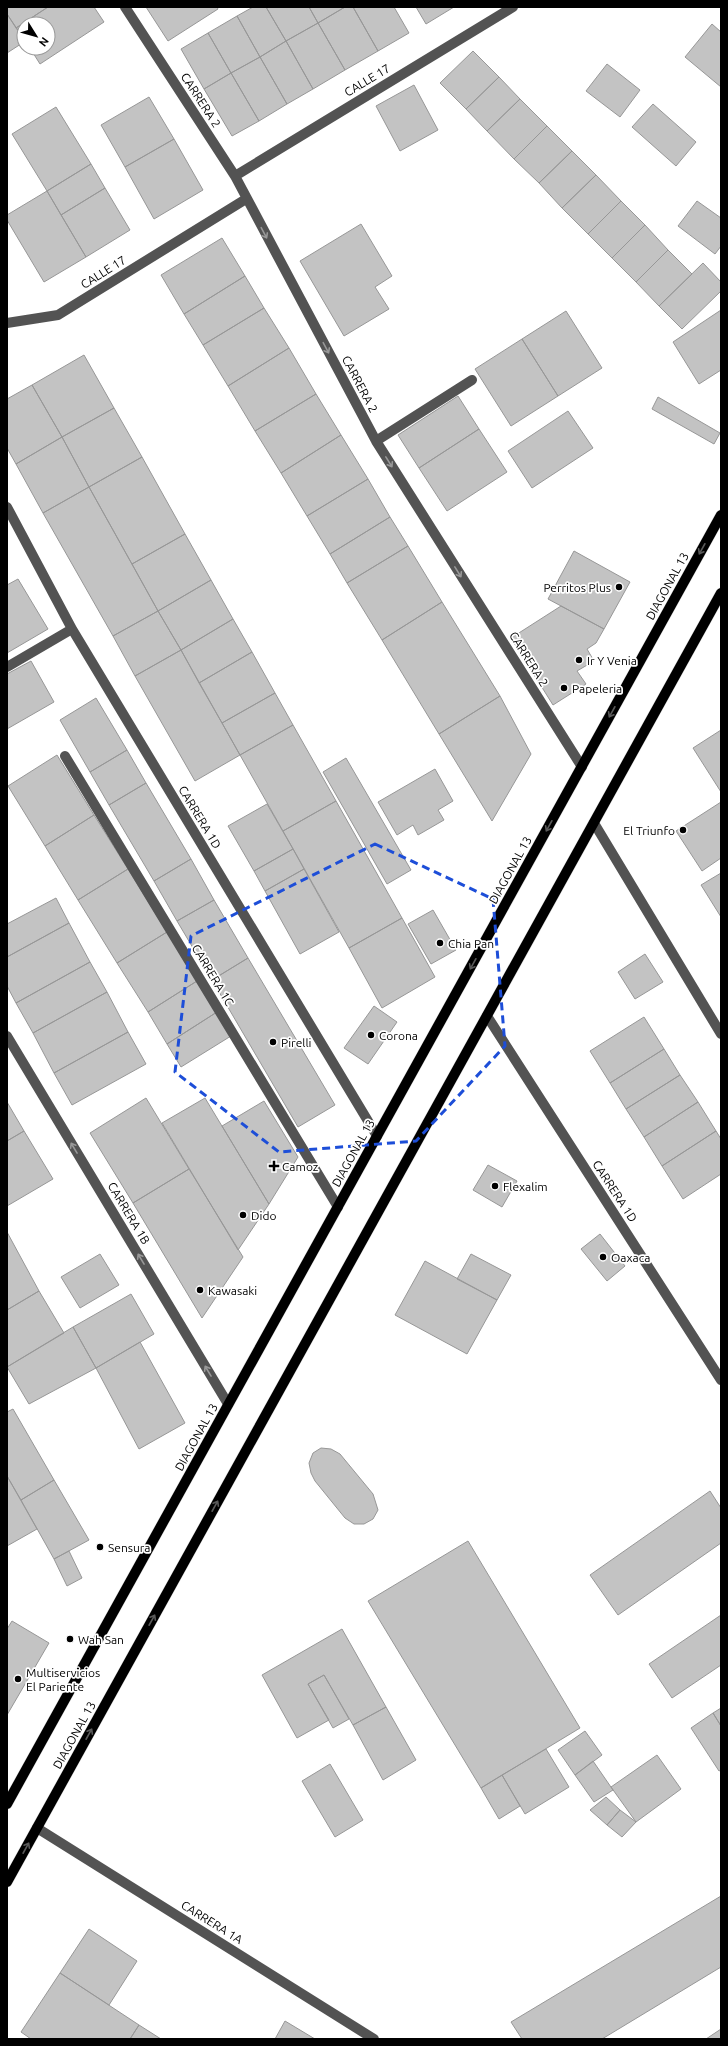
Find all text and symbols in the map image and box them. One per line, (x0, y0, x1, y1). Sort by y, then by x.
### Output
north arrow (16, 16, 56, 56)
text: N (37, 35, 51, 49)
street label: CALLE 17 (342, 61, 392, 99)
street label: CARRERA 2 (179, 70, 223, 130)
one-way arrow (261, 227, 269, 239)
street label: CALLE 17 (78, 253, 128, 291)
one-way arrow (323, 342, 330, 354)
street label: CARRERA 2 (340, 353, 380, 415)
one-way arrow (385, 456, 393, 468)
one-way arrow (698, 543, 705, 555)
street label: DIAGONAL 13 (643, 550, 691, 622)
one-way arrow (454, 566, 462, 577)
place label: Perritos Plus (543, 581, 611, 594)
marker: Perritos Plus (614, 582, 624, 592)
street label: CARRERA 2 (507, 629, 551, 689)
place label: Ir Y Venia (587, 654, 637, 667)
marker: Ir Y Venia (574, 655, 584, 665)
place label: Papeleria (572, 682, 622, 695)
marker: Papeleria (559, 683, 569, 693)
one-way arrow (608, 706, 615, 718)
street label: CARRERA 1D (176, 783, 224, 851)
one-way arrow (545, 819, 553, 831)
place label: El Triunfo (623, 824, 675, 837)
marker: El Triunfo (678, 825, 688, 835)
street label: DIAGONAL 13 (486, 834, 534, 906)
place label: Chia Pan (448, 937, 494, 950)
marker: Chia Pan (435, 938, 445, 948)
street label: CARRERA 1C (189, 942, 237, 1009)
one-way arrow (468, 958, 476, 970)
place label: Corona (379, 1029, 418, 1042)
marker: Corona (366, 1030, 376, 1040)
place label: Pirelli (281, 1036, 312, 1049)
marker: Pirelli (268, 1037, 278, 1047)
street label: DIAGONAL 13 (329, 1117, 377, 1189)
one-way arrow (70, 1142, 78, 1154)
street label: CARRERA 1D (590, 1158, 640, 1224)
place label: Camoz (282, 1160, 319, 1173)
marker: Camoz (269, 1161, 279, 1171)
street label: CARRERA 1B (105, 1180, 153, 1246)
place label: Flexalim (503, 1180, 548, 1193)
marker: Flexalim (490, 1181, 500, 1191)
place label: Dido (251, 1209, 276, 1222)
marker: Dido (238, 1210, 248, 1220)
place label: Oaxaca (611, 1251, 650, 1264)
marker: Oaxaca (598, 1252, 608, 1262)
one-way arrow (137, 1253, 145, 1265)
place label: Kawasaki (208, 1284, 257, 1297)
marker: Kawasaki (195, 1285, 205, 1295)
one-way arrow (204, 1365, 212, 1377)
street label: DIAGONAL 13 (172, 1401, 220, 1473)
one-way arrow (212, 1501, 219, 1513)
place label: Sensura (108, 1541, 151, 1554)
marker: Sensura (95, 1542, 105, 1552)
one-way arrow (149, 1614, 157, 1626)
place label: Wah San (78, 1633, 124, 1646)
marker: Wah San (65, 1634, 75, 1644)
place label: Multiservicios El Pariente (26, 1666, 100, 1693)
marker: Multiservicios El Pariente (13, 1674, 23, 1684)
street label: DIAGONAL 13 (50, 1699, 98, 1771)
one-way arrow (86, 1728, 93, 1740)
one-way arrow (23, 1842, 30, 1854)
street label: CARRERA 1A (179, 1898, 245, 1946)

